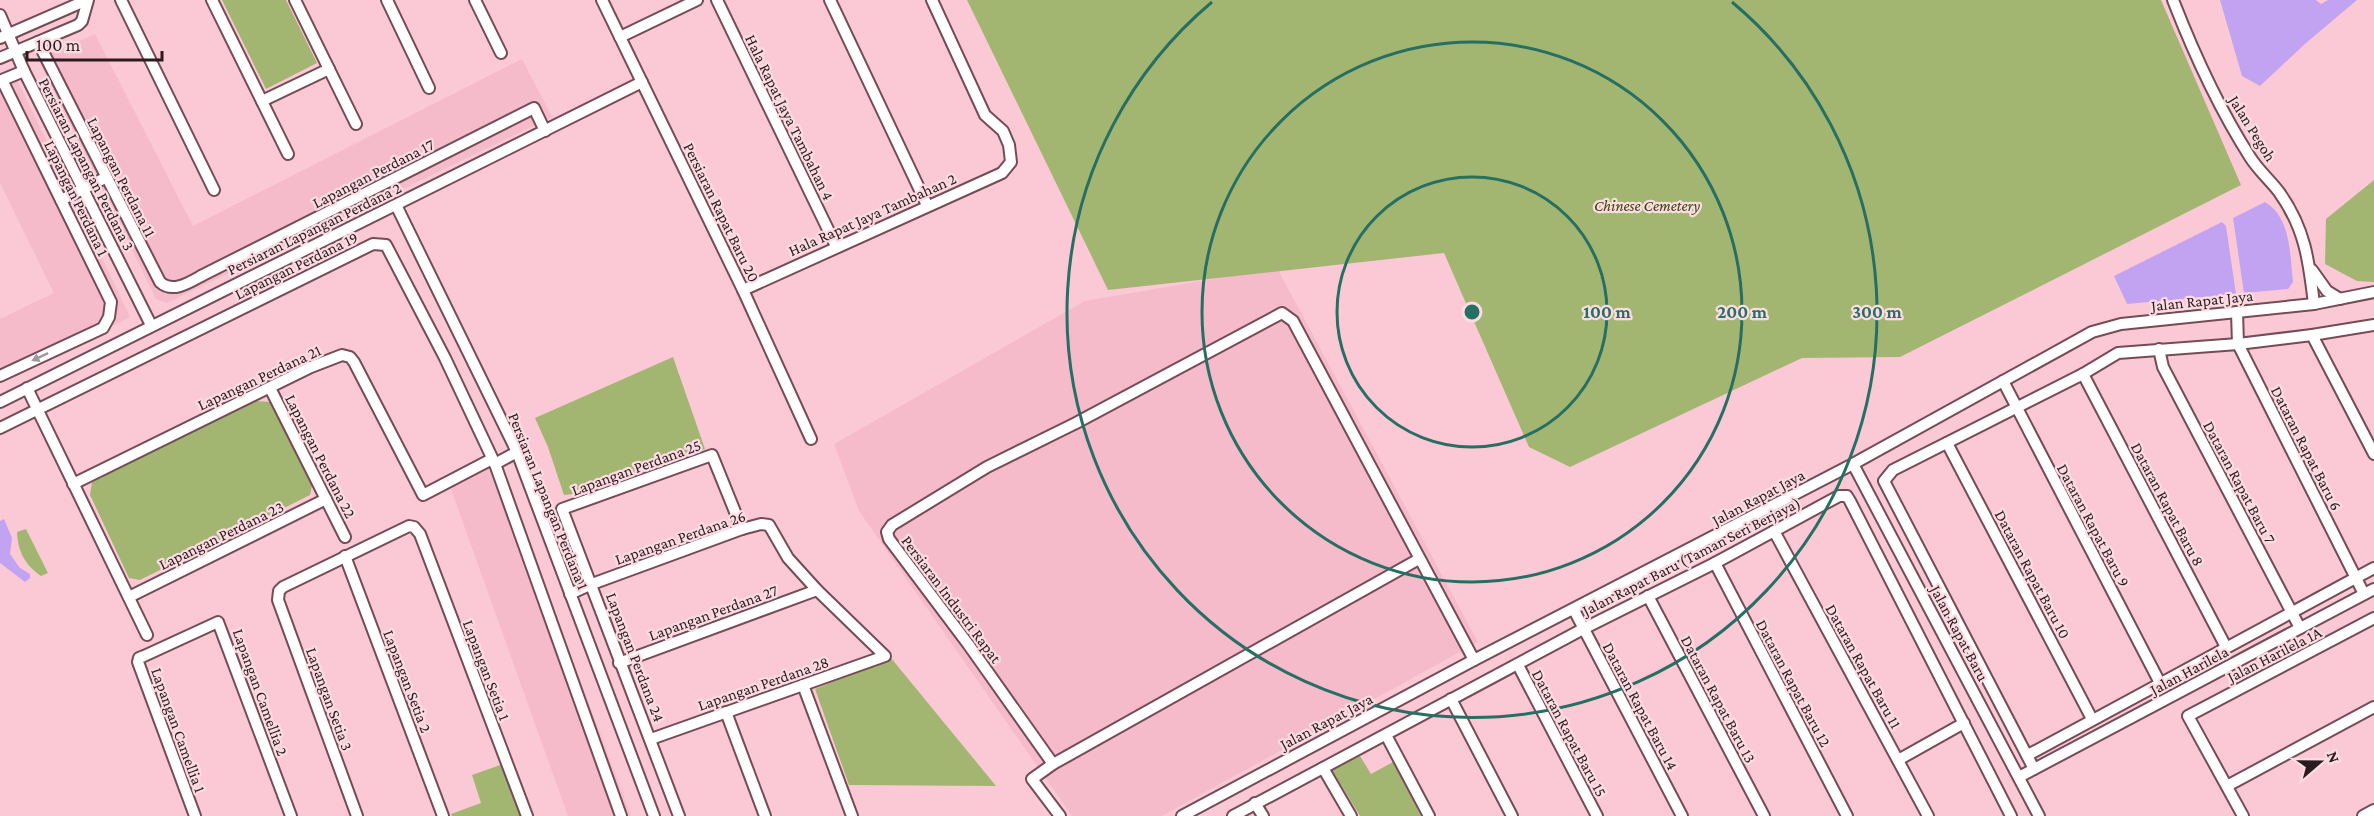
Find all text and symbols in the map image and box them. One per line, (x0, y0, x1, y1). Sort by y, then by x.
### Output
scale bar (27, 24, 162, 62)
street label: Hala Rapat Jaya Tambahan 4 (741, 32, 837, 203)
text: 100 m (36, 35, 81, 55)
street label: Persiaran Lapangan Perdana 3 (35, 75, 138, 254)
street label: Jalan Pegoh (2224, 91, 2280, 165)
street label: Lapangan Perdana 11 (83, 115, 159, 240)
street label: Lapangan Perdana 17 (310, 135, 438, 212)
street label: Lapangan Perdana 1 (40, 138, 112, 259)
street label: Persiaran Rapat Baru 20 (680, 140, 763, 285)
street label: Hala Rapat Jaya Tambahan 2 (786, 170, 959, 260)
street label: Persiaran Lapangan Perdana 2 (224, 179, 405, 279)
park label: Chinese Cemetery (1594, 197, 1700, 215)
street label: Lapangan Perdana 19 (232, 228, 361, 304)
street label: Jalan Rapat Jaya (2148, 287, 2255, 316)
centre of rings (1462, 302, 1482, 322)
text: 100 m (1583, 302, 1631, 322)
text: 200 m (1717, 302, 1768, 322)
text: 300 m (1852, 302, 1902, 322)
street label: Lapangan Perdana 21 (195, 341, 324, 414)
one-way arrow (31, 353, 48, 362)
street label: Dataran Rapat Baru 6 (2267, 383, 2345, 513)
street label: Lapangan Perdana 22 (281, 392, 359, 522)
street label: Persiaran Lapangan Perdana 1 (504, 410, 592, 592)
street label: Dataran Rapat Baru 7 (2199, 418, 2279, 547)
street label: Lapangan Perdana 25 (569, 436, 704, 500)
street label: Dataran Rapat Baru 8 (2127, 440, 2207, 569)
street label: Dataran Rapat Baru 9 (2053, 461, 2133, 590)
street label: Jalan Rapat Jaya (1707, 466, 1808, 531)
street label: Jalan Rapat Baru (Taman Seri Berjaya) (1578, 494, 1804, 621)
street label: Lapangan Perdana 23 (156, 498, 287, 574)
street label: Lapangan Perdana 26 (613, 507, 748, 569)
street label: Dataran Rapat Baru 10 (1991, 507, 2074, 642)
street label: Persiaran Industri Rapat (897, 532, 1005, 667)
street label: Lapangan Perdana 27 (646, 581, 781, 645)
street label: Jalan Rapat Baru (1925, 581, 1992, 685)
street label: Lapangan Perdana 24 (602, 590, 668, 725)
street label: Dataran Rapat Baru 11 (1821, 601, 1905, 732)
street label: Dataran Rapat Baru 12 (1752, 617, 1834, 751)
street label: Lapangan Setia 1 (459, 618, 513, 723)
street label: Jalan Harilela 1A (2223, 623, 2325, 687)
street label: Lapangan Camellia 2 (229, 626, 292, 759)
street label: Lapangan Setia 2 (379, 628, 435, 736)
street label: Dataran Rapat Baru 13 (1677, 633, 1759, 766)
street label: Dataran Rapat Baru 14 (1599, 639, 1681, 773)
street label: Jalan Harilela (2146, 642, 2232, 700)
street label: Lapangan Setia 3 (302, 645, 356, 753)
street label: Lapangan Perdana 28 (695, 653, 831, 715)
street label: Lapangan Camellia 1 (147, 666, 209, 795)
street label: Dataran Rapat Baru 15 (1528, 667, 1610, 800)
street label: Jalan Rapat Jaya (1275, 690, 1376, 755)
north arrow (2290, 732, 2350, 792)
text: N (2324, 749, 2344, 765)

